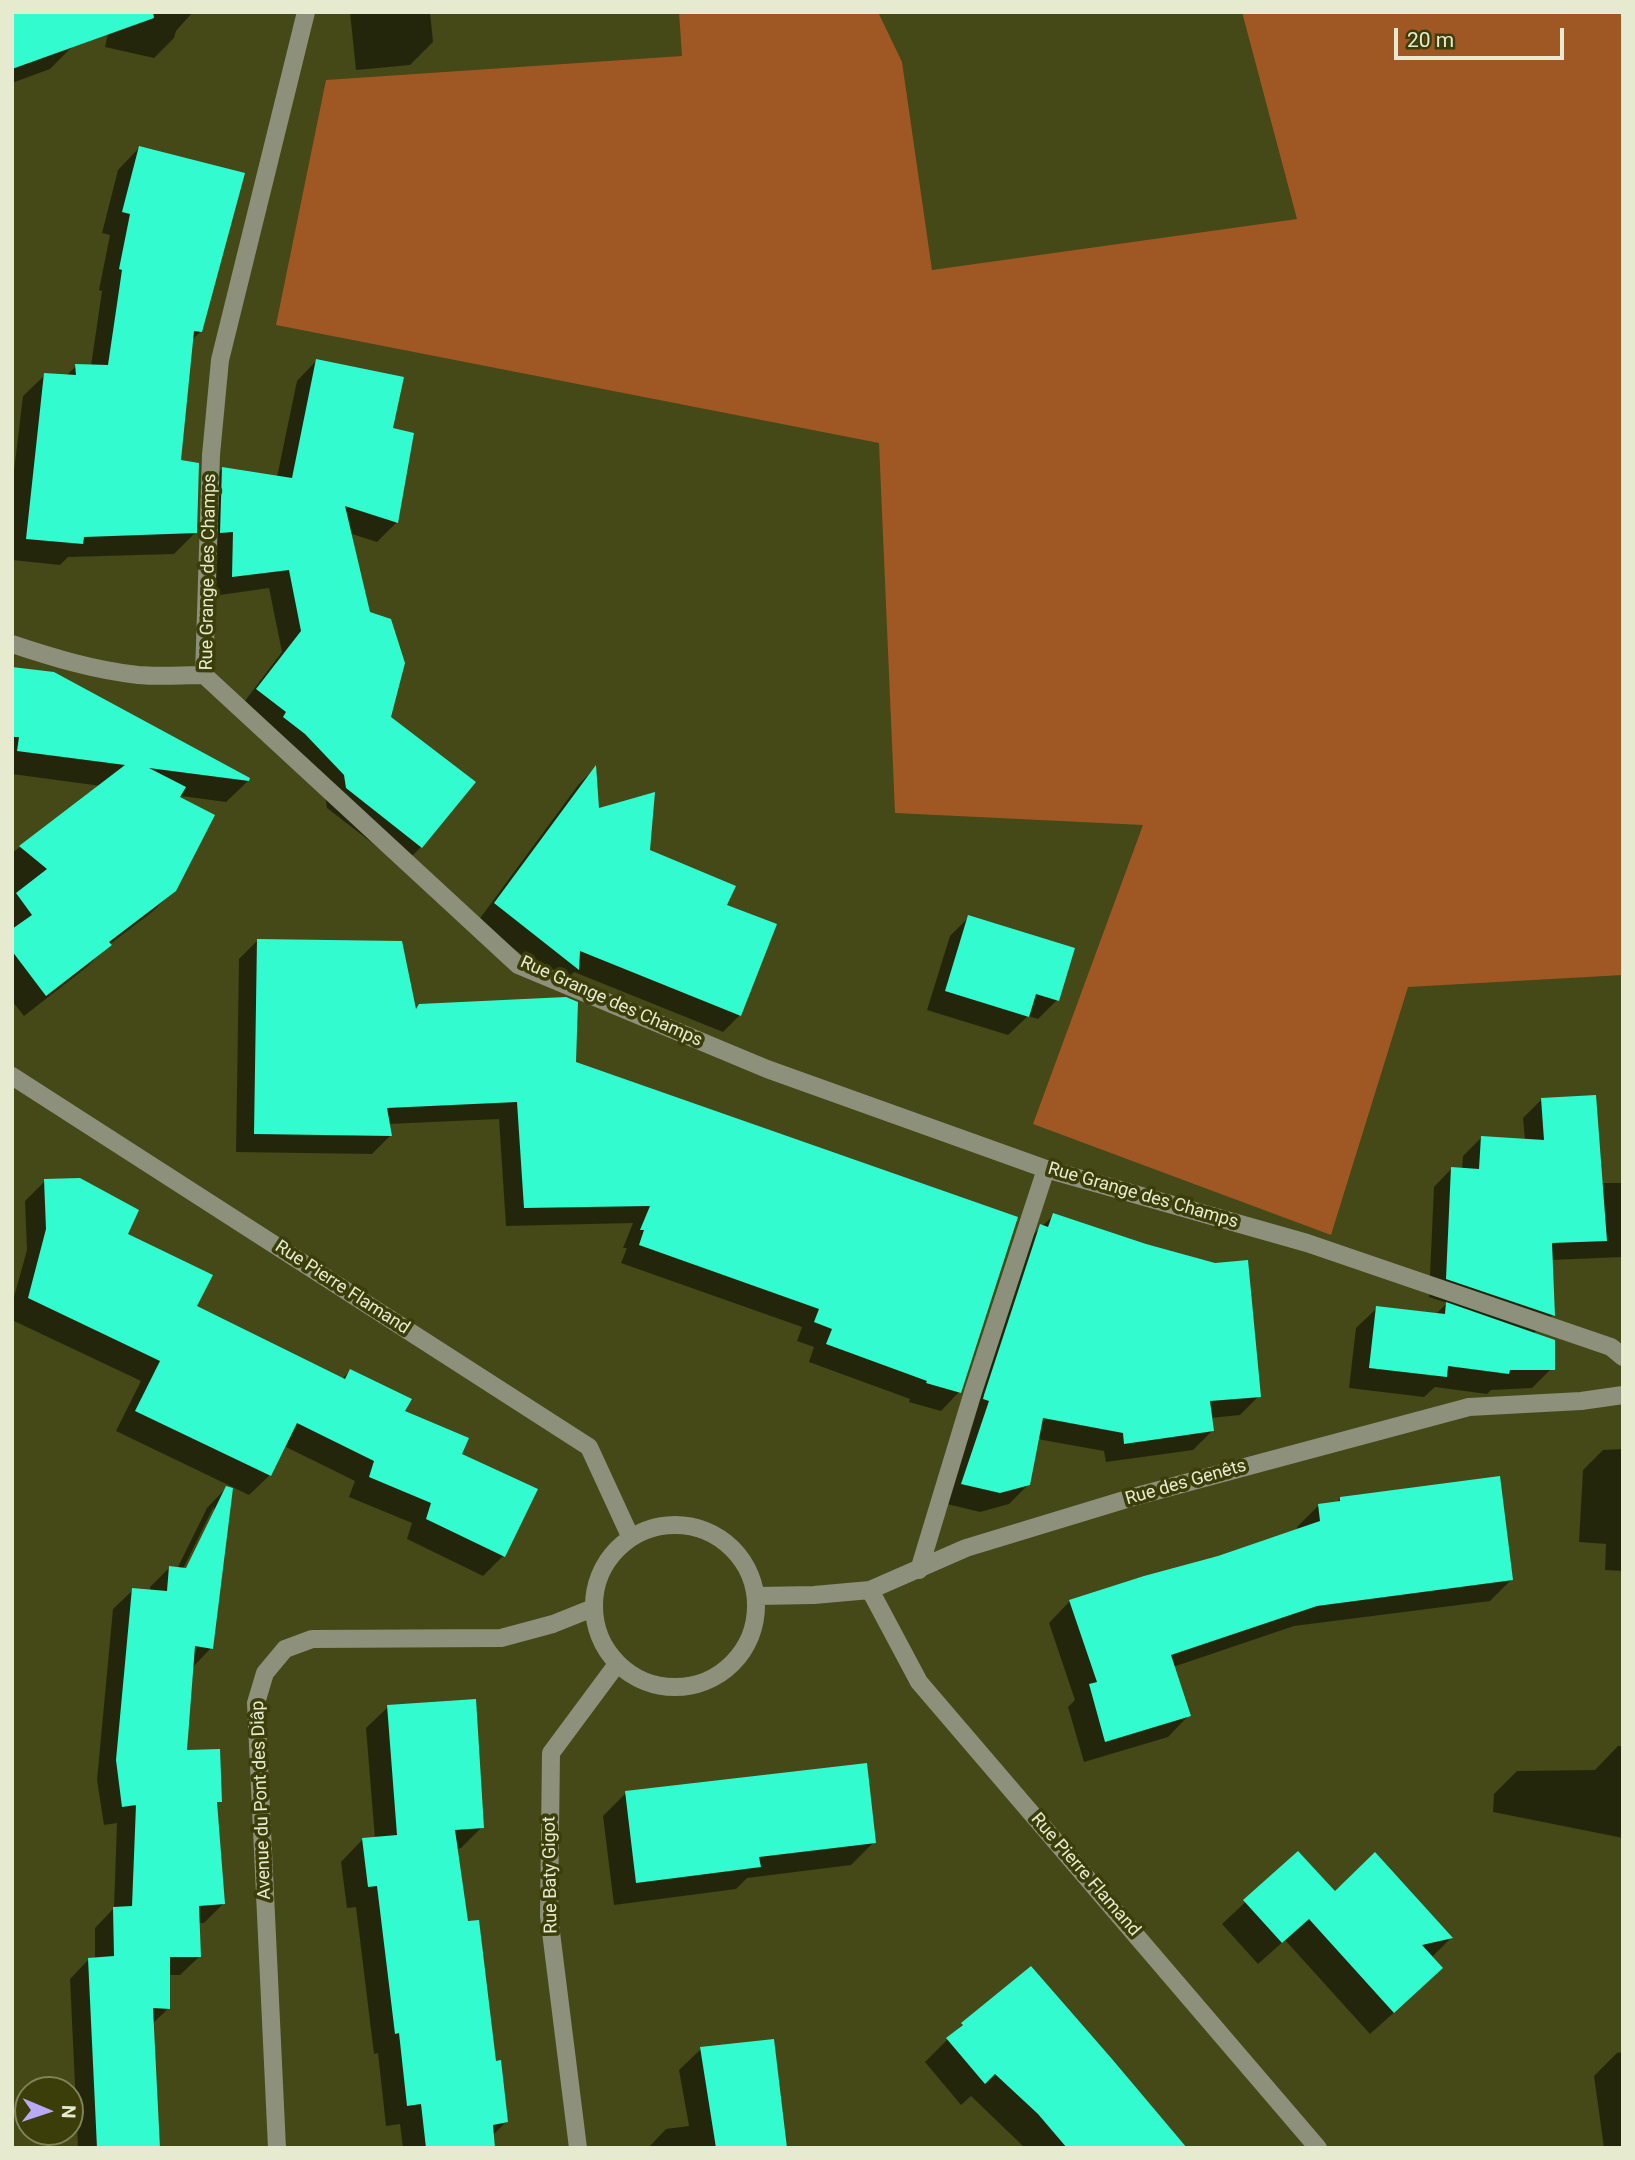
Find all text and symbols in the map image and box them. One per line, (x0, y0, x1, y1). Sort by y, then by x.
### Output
scale bar (1397, 14, 1567, 58)
text: 20 m (1407, 28, 1454, 52)
street label: Rue Grange des Champs (196, 473, 222, 671)
street label: Rue Grange des Champs (517, 952, 705, 1052)
street label: Rue Grange des Champs (1045, 1158, 1241, 1234)
street label: Rue Pierre Flamand (271, 1236, 413, 1340)
street label: Rue des Genêts (1123, 1455, 1249, 1511)
street label: Avenue du Pont des Diâp (248, 1700, 276, 1900)
street label: Rue Pierre Flamand (1026, 1809, 1144, 1941)
street label: Rue Baty Gigot (539, 1816, 563, 1934)
north arrow (14, 2076, 84, 2146)
text: N (57, 2105, 80, 2119)

